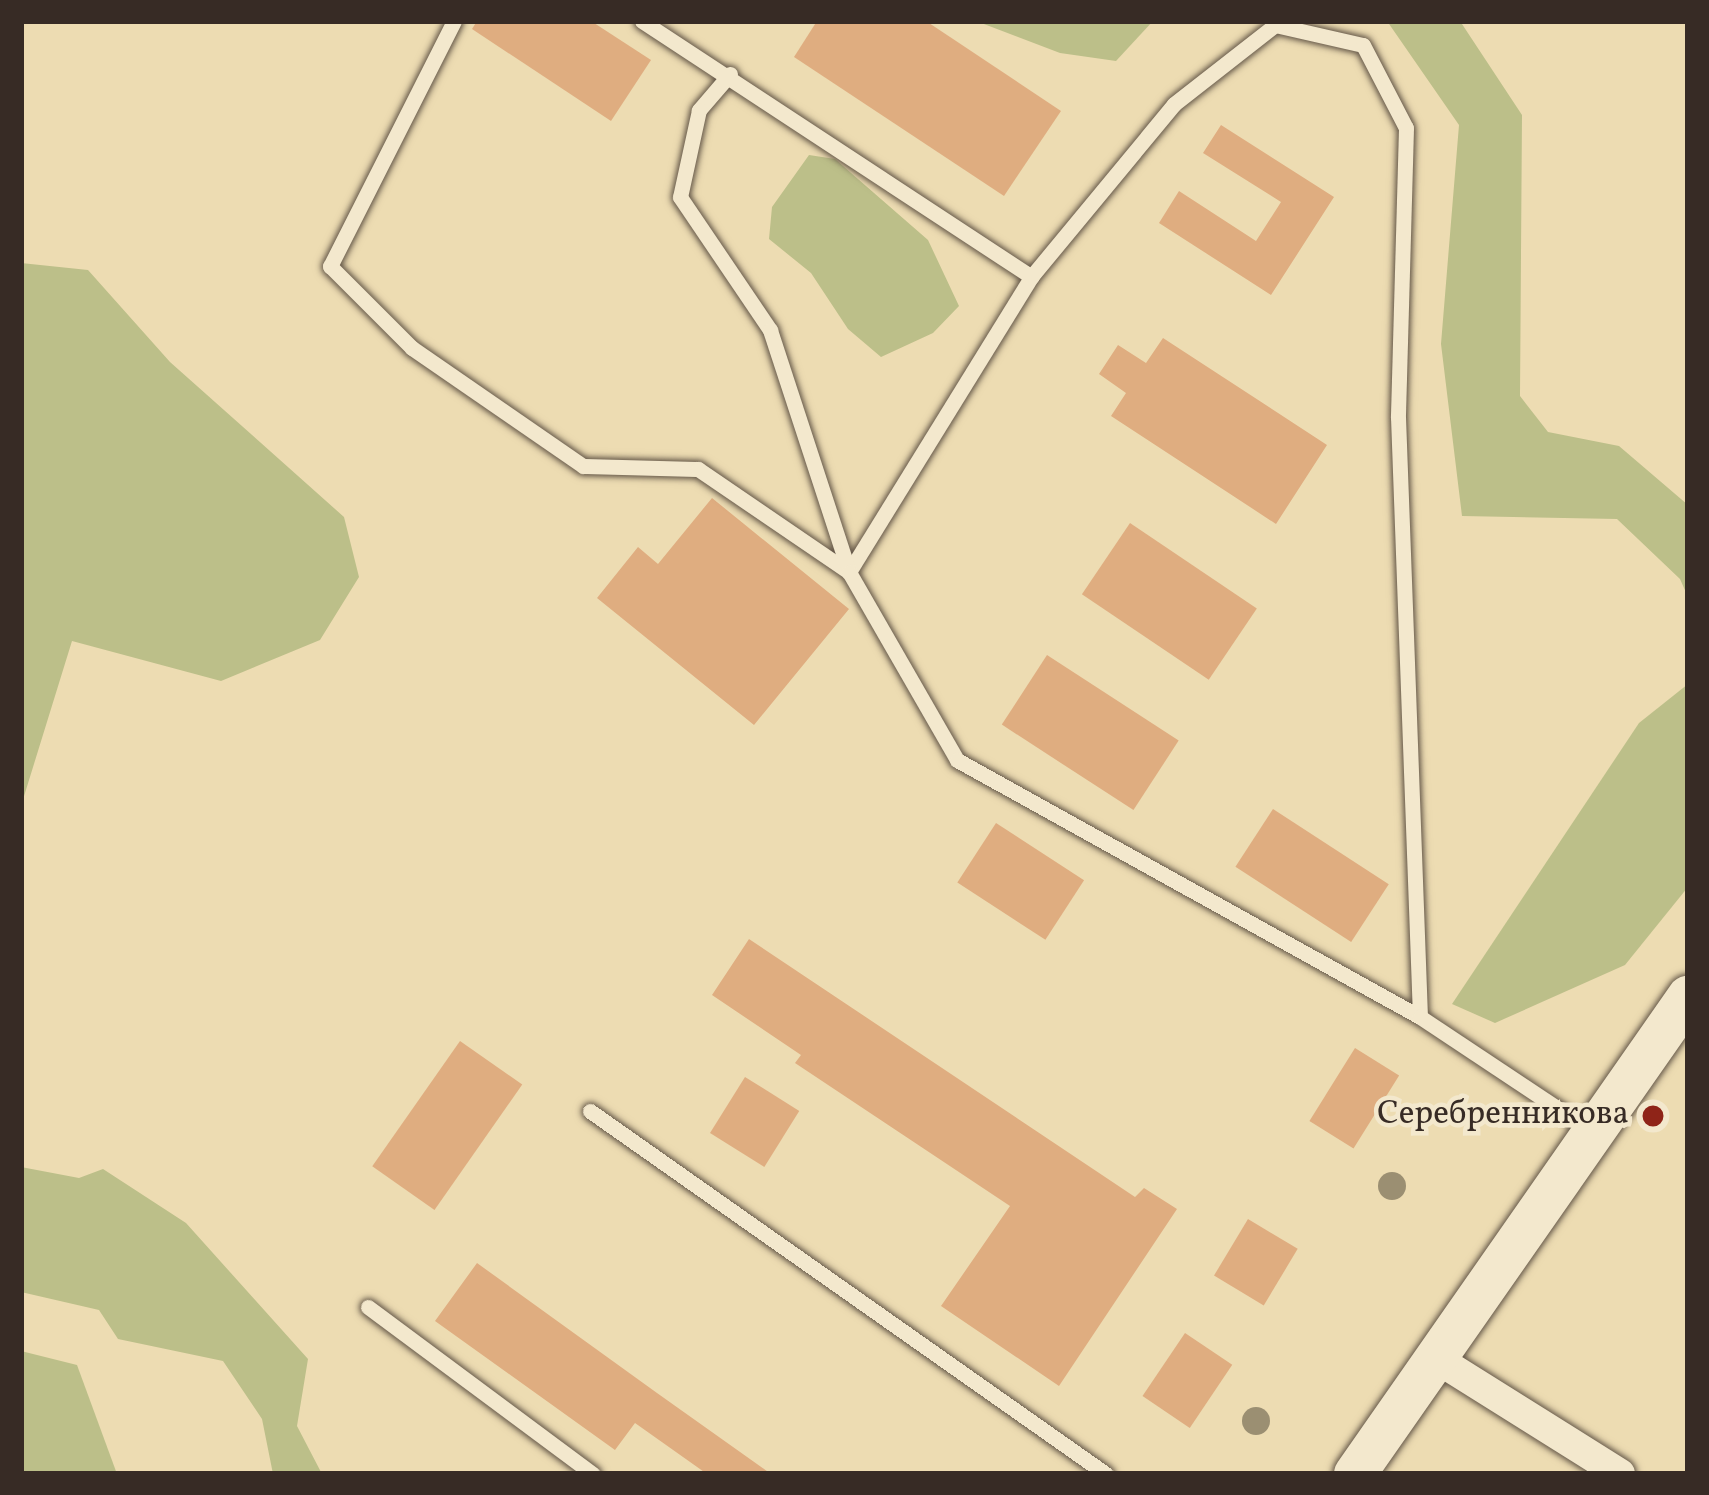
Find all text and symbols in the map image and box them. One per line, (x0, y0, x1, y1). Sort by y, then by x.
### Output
place label: Серебренникова (1377, 1096, 1629, 1136)
marker: Серебренникова (1640, 1103, 1666, 1129)

